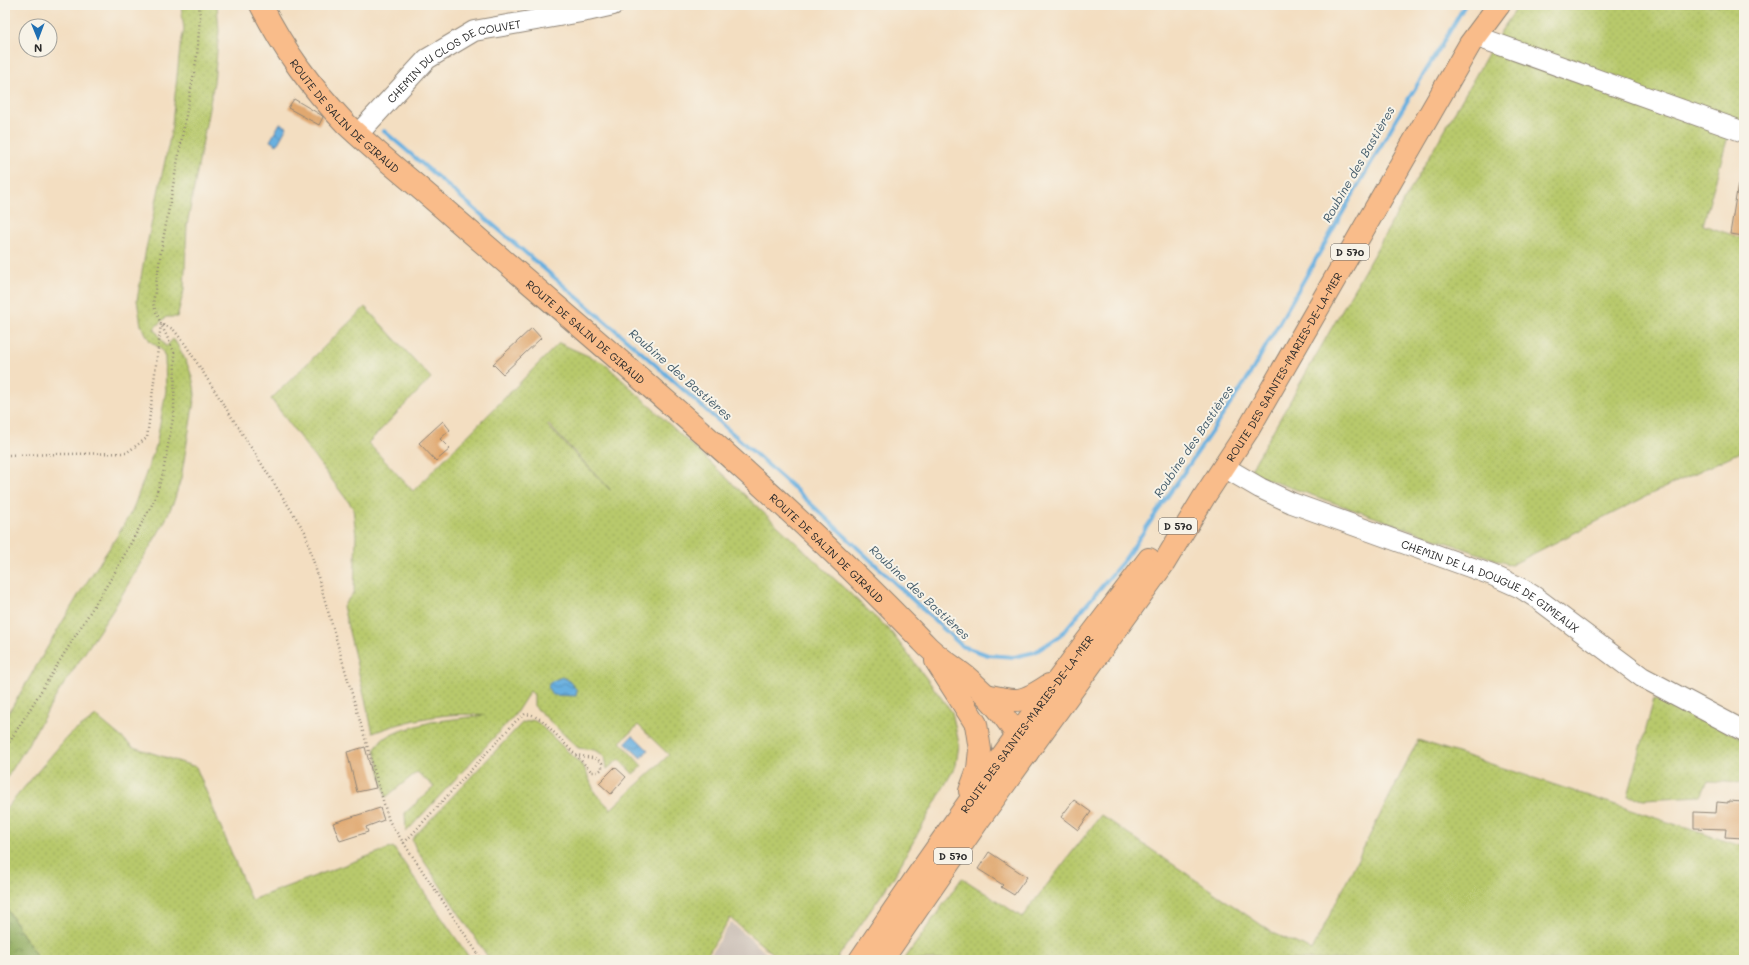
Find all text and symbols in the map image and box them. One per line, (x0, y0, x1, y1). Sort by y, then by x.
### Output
street label: CHEMIN DU CLOS DE COUVET (383, 15, 522, 106)
north arrow (18, 18, 58, 58)
text: N (34, 41, 42, 56)
street label: ROUTE DE SALIN DE GIRAUD (287, 56, 403, 176)
water label: Roubine des Bastières (1318, 103, 1398, 225)
road number: D 570 (1331, 244, 1369, 260)
street label: ROUTE DES SAINTES-MARIES-DE-LA-MER (1222, 269, 1345, 464)
street label: ROUTE DE SALIN DE GIRAUD (523, 276, 649, 387)
water label: Roubine des Bastières (626, 325, 736, 423)
water label: Roubine des Bastières (1150, 382, 1237, 500)
street label: ROUTE DE SALIN DE GIRAUD (767, 490, 888, 606)
road number: D 570 (1159, 518, 1197, 534)
street label: CHEMIN DE LA DOUGUE DE GIMEAUX (1399, 536, 1583, 635)
water label: Roubine des Bastières (866, 541, 974, 643)
street label: ROUTE DES SAINTES-MARIES-DE-LA-MER (956, 632, 1096, 816)
road number: D 570 (934, 848, 972, 864)

